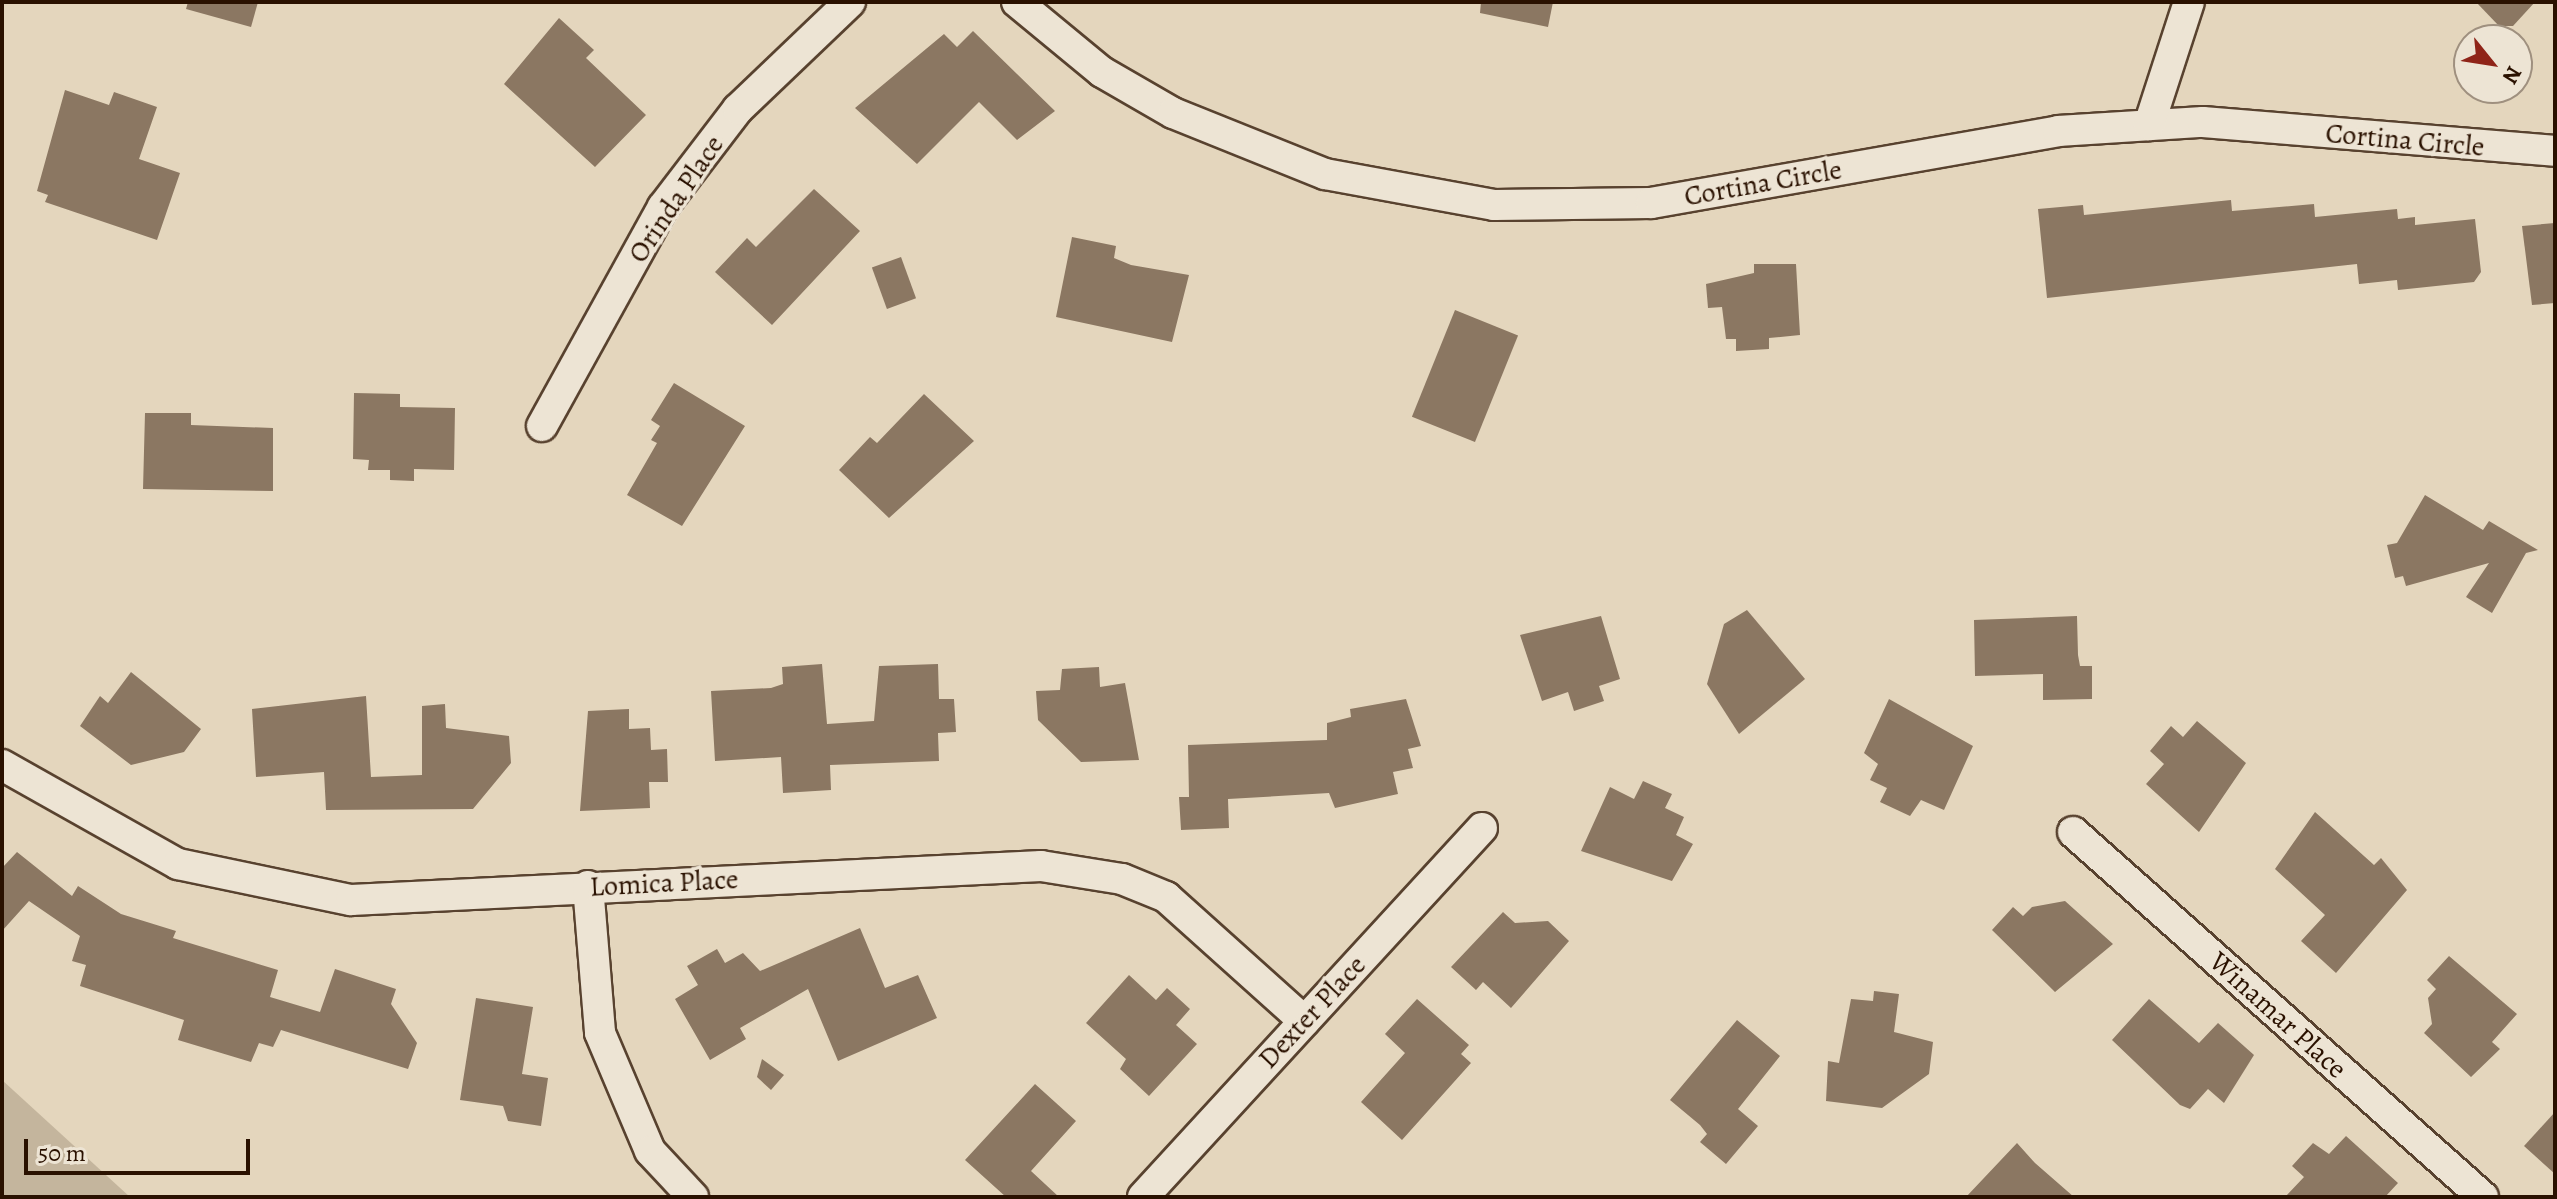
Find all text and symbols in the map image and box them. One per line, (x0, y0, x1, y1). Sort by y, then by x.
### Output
north arrow (2453, 24, 2533, 104)
text: N (2495, 61, 2529, 89)
street label: Cortina Circle (2324, 116, 2486, 164)
street label: Orinda Place (621, 129, 731, 269)
street label: Cortina Circle (1682, 153, 1844, 213)
street label: Lomica Place (589, 862, 739, 904)
street label: Winamar Place (2202, 945, 2354, 1085)
street label: Dexter Place (1251, 948, 1373, 1076)
scale bar (28, 1123, 254, 1173)
text: 50 m (38, 1137, 86, 1169)

